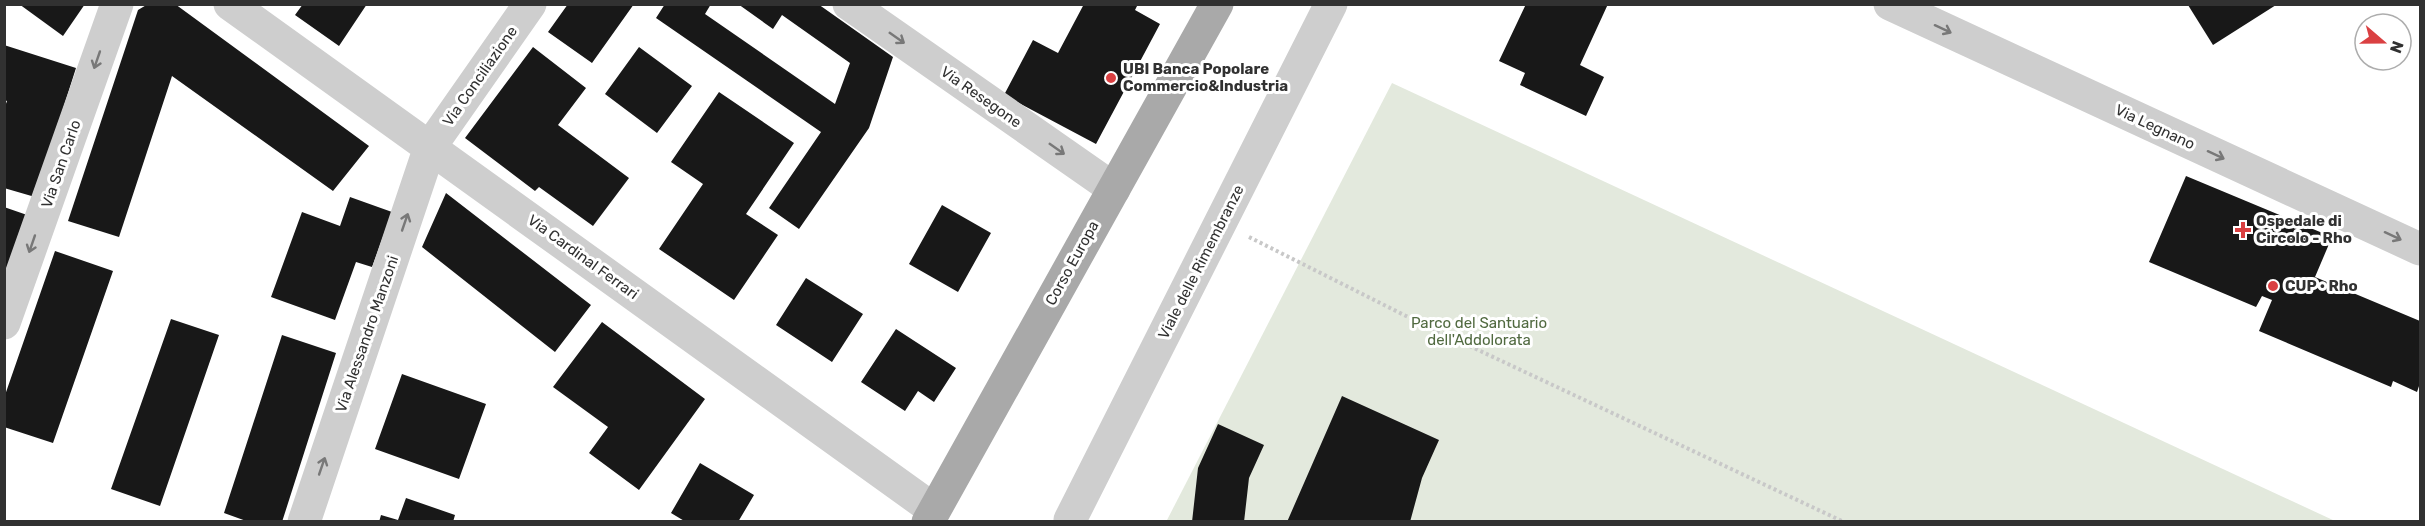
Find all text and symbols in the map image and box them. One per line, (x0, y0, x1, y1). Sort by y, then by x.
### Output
north arrow (2353, 12, 2413, 72)
street label: Via Conciliazione (439, 23, 521, 129)
one-way arrow (1934, 24, 1952, 35)
one-way arrow (888, 32, 904, 44)
text: N (2386, 38, 2408, 56)
one-way arrow (91, 50, 102, 69)
place label: UBI Banca Popolare Commercio&Industria (1123, 60, 1288, 95)
street label: Via Resegone (937, 62, 1025, 132)
marker: UBI Banca Popolare Commercio&Industria (1104, 71, 1118, 85)
street label: Via Legnano (2112, 101, 2198, 153)
street label: Via San Carlo (38, 118, 84, 210)
one-way arrow (1048, 143, 1064, 155)
one-way arrow (2206, 149, 2224, 161)
street label: Viale delle Rimembranze (1154, 182, 1248, 342)
street label: Via Cardinal Ferrari (524, 211, 642, 303)
place label: Ospedale di Circolo - Rho (2256, 212, 2352, 247)
one-way arrow (400, 213, 411, 232)
street label: Corso Europa (1041, 218, 1103, 308)
marker: Ospedale di Circolo - Rho (2234, 221, 2252, 239)
one-way arrow (2383, 231, 2401, 243)
one-way arrow (26, 234, 37, 253)
street label: Via Alessandro Manzoni (332, 253, 402, 415)
place label: CUP • Rho (2285, 277, 2358, 295)
marker: CUP • Rho (2266, 279, 2280, 293)
park label: Parco del Santuario dell'Addolorata (1411, 314, 1547, 349)
one-way arrow (318, 457, 329, 476)

